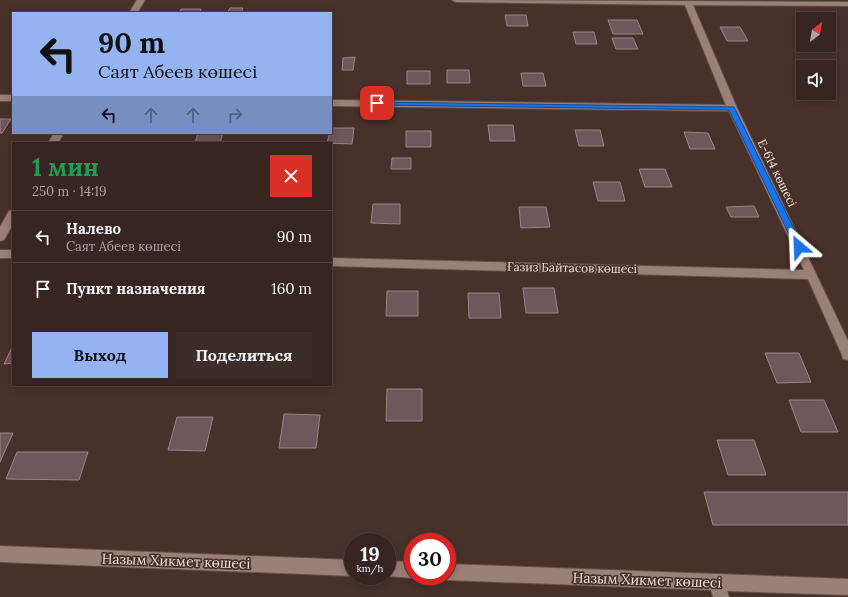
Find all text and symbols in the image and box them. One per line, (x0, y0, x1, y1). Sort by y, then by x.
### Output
north arrow (796, 12, 836, 52)
map controls (796, 12, 836, 100)
text: 90 m (98, 25, 165, 61)
icon: left (32, 28, 84, 80)
text: Саят Абеев көшесі (98, 60, 257, 83)
button: sound (796, 60, 836, 100)
pin (360, 86, 394, 120)
icon: arrive (366, 92, 388, 114)
icon: left (98, 104, 120, 126)
icon: ahead (140, 104, 162, 126)
icon: ahead (182, 104, 204, 126)
icon: right (224, 104, 246, 126)
street label: Е-614 көшесі (755, 136, 800, 209)
text: 1 мин (32, 152, 99, 183)
button: close (270, 155, 312, 197)
text: 250 m · 14:19 (32, 183, 107, 200)
text: Налево (66, 219, 121, 238)
icon: left (32, 226, 54, 248)
position arrow (778, 226, 820, 268)
text: 90 m (277, 227, 312, 246)
text: Саят Абеев көшесі (66, 238, 181, 255)
street label: Ғазиз Байтасов көшесі (507, 259, 637, 276)
icon: arrive (32, 278, 54, 300)
text: Пункт назначения (66, 279, 206, 298)
text: 160 m (271, 279, 312, 298)
button: Выход (32, 332, 168, 378)
button: Поделиться (176, 332, 312, 378)
speed limit sign: 30 (404, 533, 456, 585)
text: 19 (360, 541, 380, 566)
street label: Назым Хикмет көшесі (101, 549, 251, 573)
text: km/h (356, 562, 384, 575)
street label: Назым Хикмет көшесі (572, 568, 722, 592)

